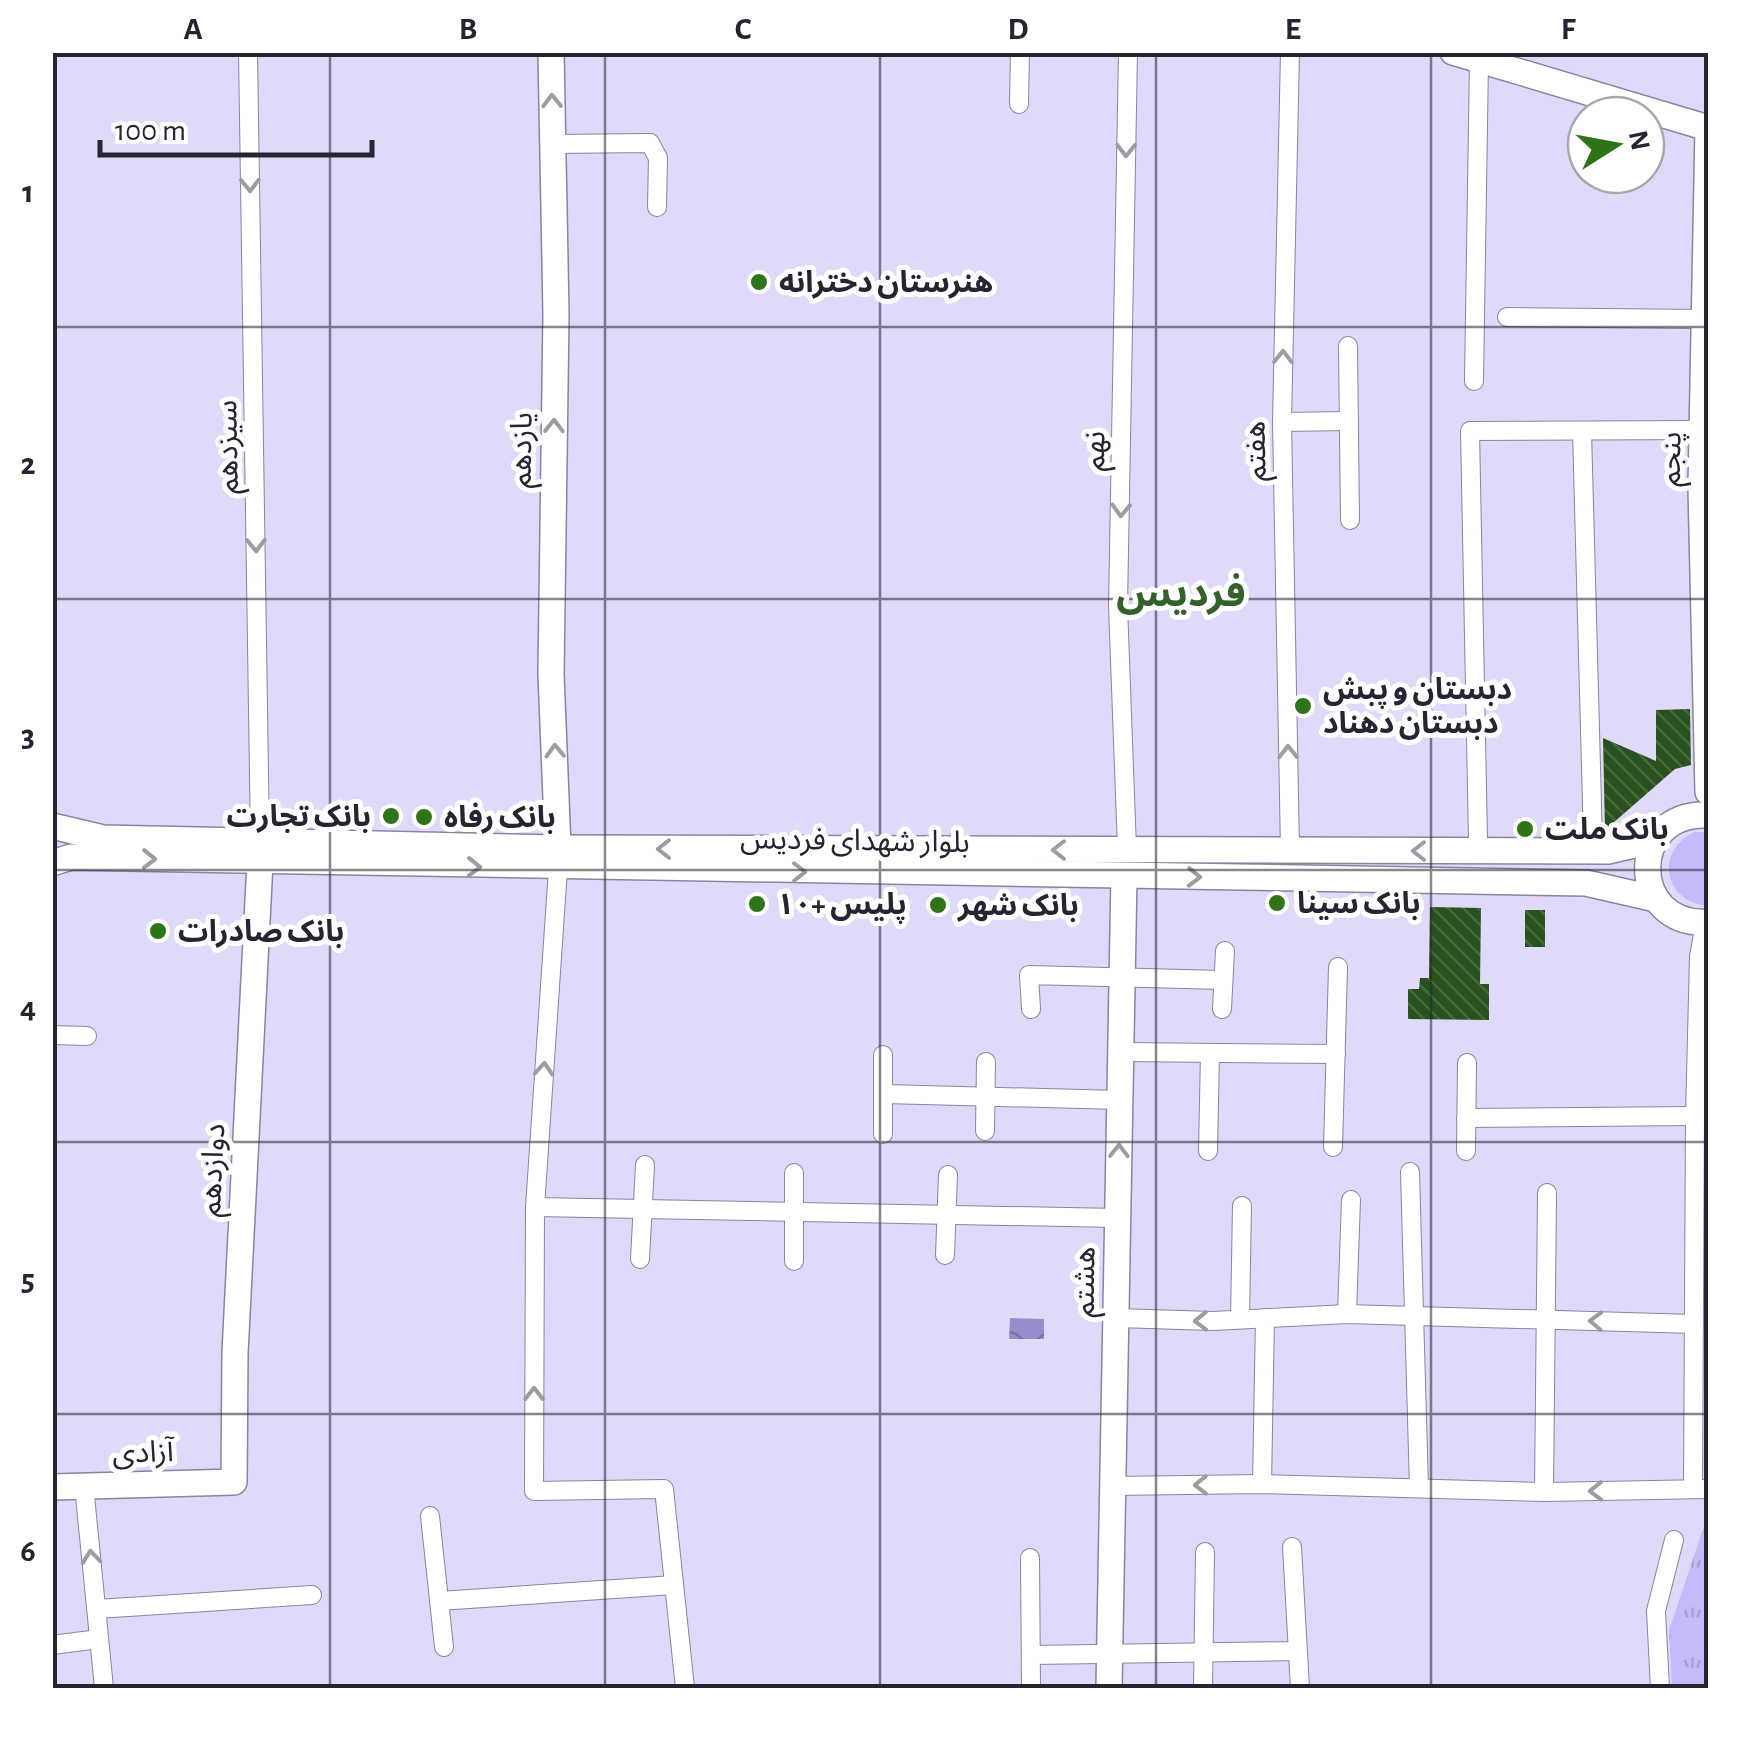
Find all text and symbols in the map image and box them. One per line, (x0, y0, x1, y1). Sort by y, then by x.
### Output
text: A (183, 13, 203, 45)
text: B (459, 13, 477, 45)
text: C (735, 13, 752, 45)
text: D (1008, 13, 1029, 45)
text: E (1285, 13, 1301, 45)
text: F (1561, 13, 1577, 45)
one-way arrow (541, 92, 563, 108)
scale bar (100, 95, 372, 157)
north arrow (1566, 95, 1666, 195)
text: 100 m (115, 116, 186, 146)
text: N (1623, 128, 1654, 153)
one-way arrow (1115, 142, 1137, 158)
text: 1 (22, 176, 34, 208)
one-way arrow (240, 177, 261, 193)
place label: هنرستان دخترانه (779, 268, 993, 299)
marker: هنرستان دخترانه (748, 271, 770, 293)
one-way arrow (1273, 349, 1294, 365)
street label: سیزدهم (212, 400, 251, 494)
street label: یازدهم (506, 412, 545, 488)
one-way arrow (543, 417, 565, 432)
street label: هفتم (1240, 421, 1279, 481)
street label: نهم (1080, 431, 1117, 471)
street label: پنجم (1656, 431, 1693, 487)
text: 2 (20, 448, 36, 480)
one-way arrow (1110, 502, 1131, 518)
one-way arrow (245, 538, 267, 553)
district label: فردیس (1116, 573, 1246, 616)
place label: دبستان و پبش دبستان دهناد (1323, 675, 1512, 740)
marker: دبستان و پبش دبستان دهناد (1292, 695, 1314, 717)
text: 3 (21, 720, 35, 752)
one-way arrow (544, 742, 565, 758)
one-way arrow (1278, 744, 1299, 760)
place label: بانک تجارت (226, 802, 371, 833)
place label: بانک رفاه (444, 802, 556, 834)
marker: بانک تجارت (380, 805, 402, 827)
marker: بانک رفاه (413, 806, 435, 828)
place label: بانک ملت (1545, 815, 1669, 846)
marker: بانک ملت (1514, 818, 1536, 840)
street label: بلوار شهدای فردیس (740, 824, 970, 859)
one-way arrow (655, 838, 670, 860)
one-way arrow (1050, 839, 1066, 860)
one-way arrow (1410, 840, 1426, 862)
one-way arrow (142, 848, 158, 870)
one-way arrow (466, 856, 482, 877)
one-way arrow (792, 861, 807, 883)
one-way arrow (1186, 866, 1202, 888)
place label: بانک سینا (1297, 889, 1420, 920)
place label: پلیس +۱۰ (777, 890, 907, 924)
place label: بانک شهر (956, 891, 1079, 922)
marker: بانک سینا (1266, 892, 1288, 914)
marker: پلیس +۱۰ (746, 893, 768, 915)
marker: بانک شهر (927, 894, 949, 916)
place label: بانک صادرات (178, 917, 344, 948)
marker: بانک صادرات (147, 920, 169, 942)
text: 4 (20, 992, 36, 1024)
one-way arrow (533, 1061, 555, 1077)
street label: دوازدهم (196, 1123, 237, 1218)
one-way arrow (1108, 1142, 1129, 1158)
street label: هشتم (1069, 1246, 1108, 1318)
text: 5 (21, 1264, 35, 1296)
one-way arrow (1193, 1310, 1209, 1331)
one-way arrow (1588, 1310, 1604, 1331)
one-way arrow (523, 1385, 545, 1400)
street label: آزادی (112, 1436, 176, 1470)
one-way arrow (1193, 1474, 1208, 1496)
one-way arrow (1588, 1480, 1604, 1501)
text: 6 (20, 1535, 36, 1567)
one-way arrow (81, 1548, 103, 1564)

